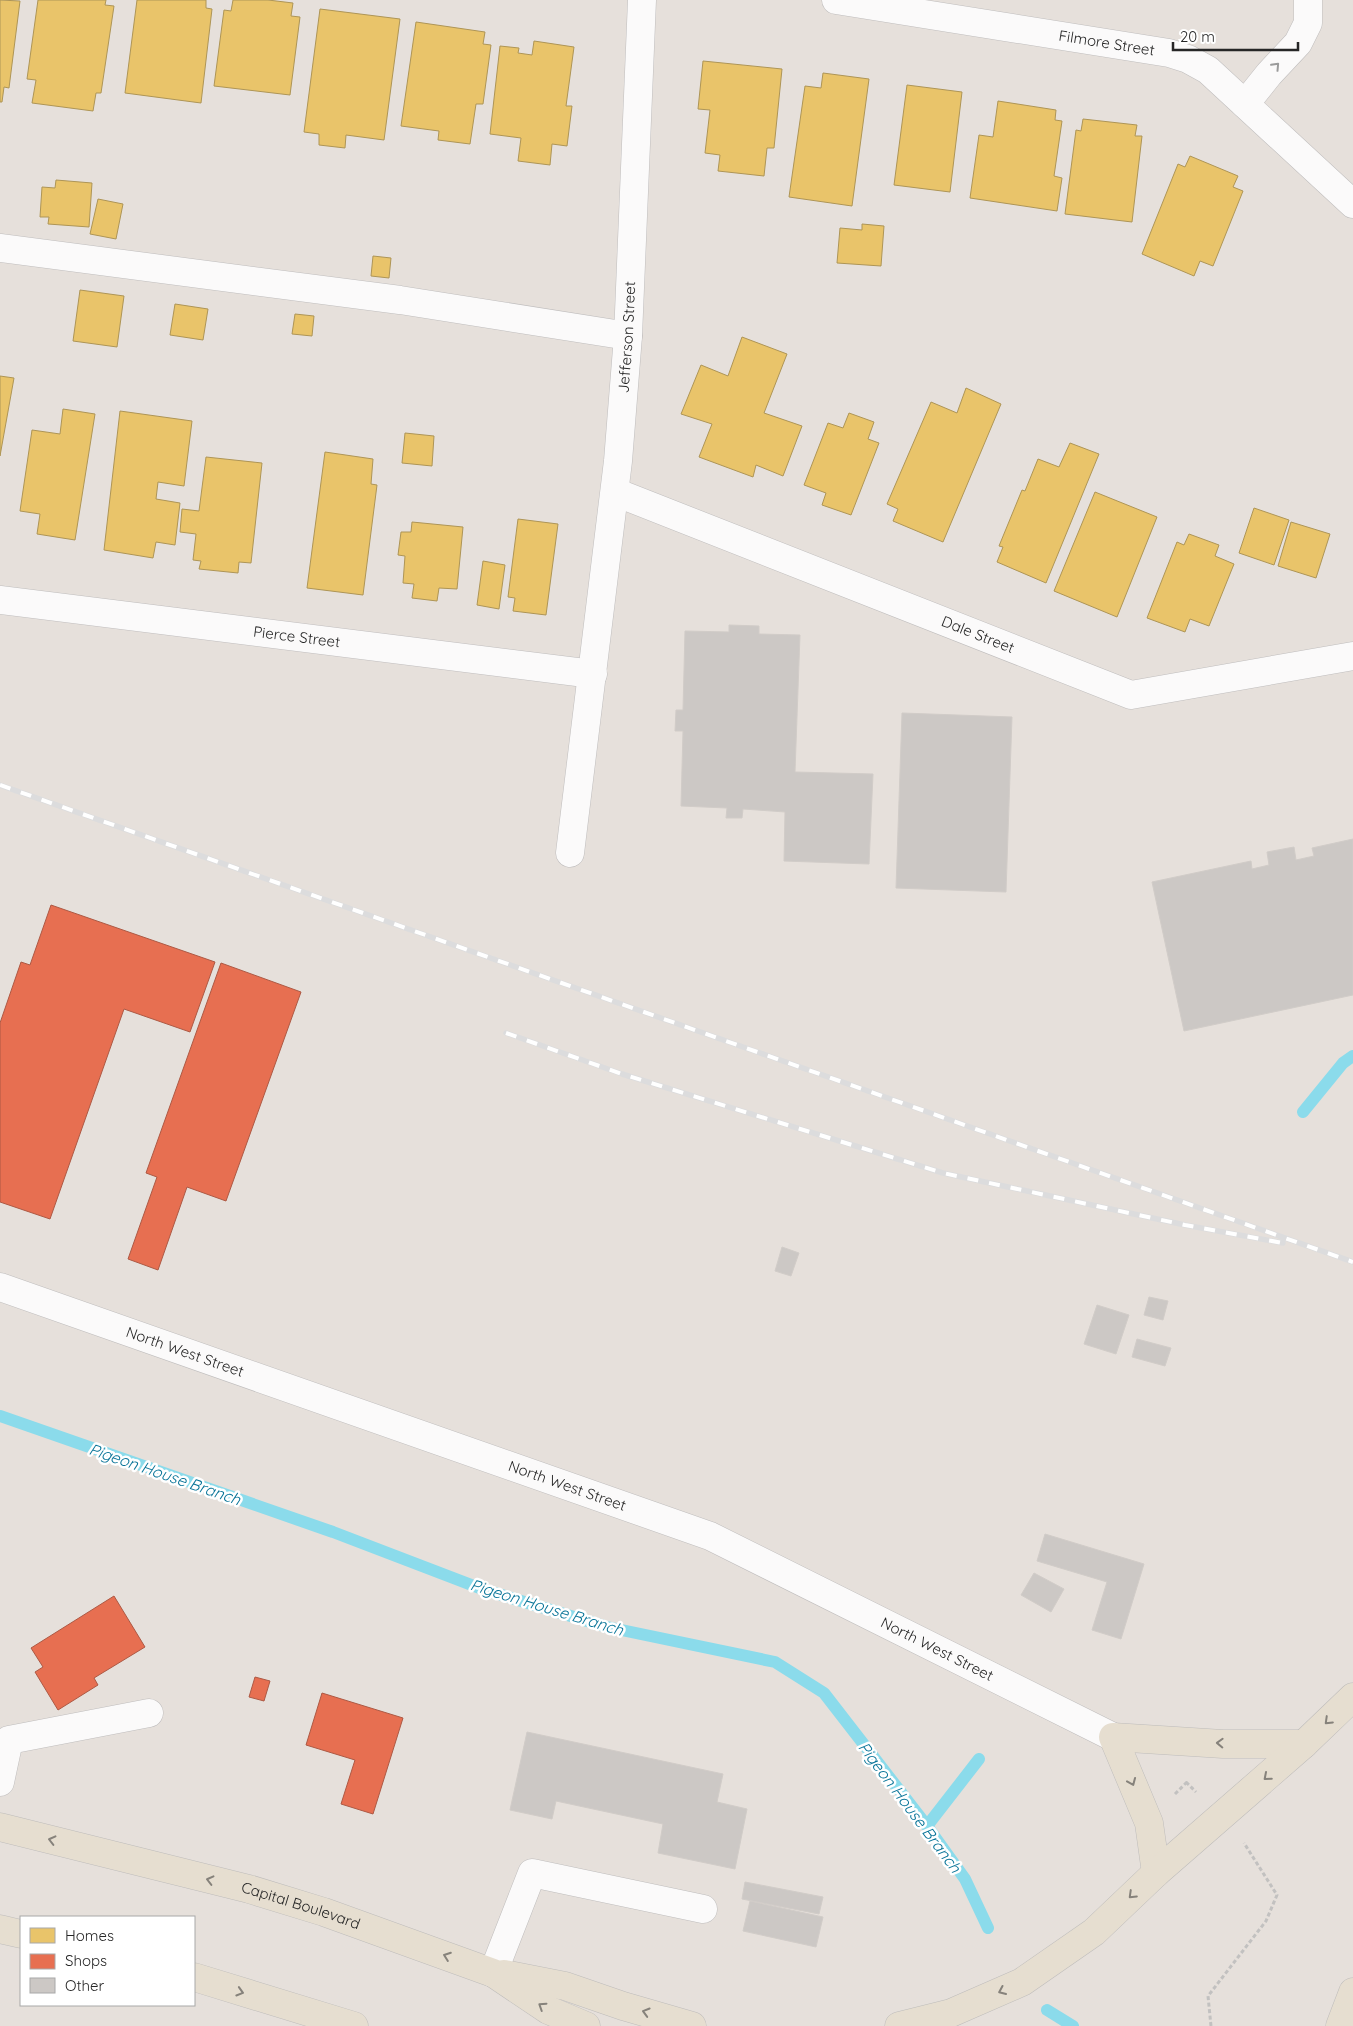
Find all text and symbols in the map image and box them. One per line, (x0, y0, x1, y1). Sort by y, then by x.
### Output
scale bar (1173, 20, 1298, 52)
street label: Filmore Street (1057, 26, 1156, 60)
text: 20 m (1180, 27, 1215, 46)
one-way arrow (1270, 63, 1279, 72)
street label: Jefferson Street (613, 281, 639, 394)
street label: Dale Street (939, 611, 1017, 657)
street label: Pierce Street (252, 622, 341, 651)
street label: North West Street (124, 1322, 247, 1381)
water label: Pigeon House Branch (87, 1439, 244, 1510)
street label: North West Street (506, 1456, 629, 1515)
water label: Pigeon House Branch (468, 1574, 627, 1640)
street label: North West Street (878, 1613, 997, 1685)
one-way arrow (1325, 1715, 1334, 1724)
water label: Pigeon House Branch (854, 1738, 966, 1877)
one-way arrow (1216, 1738, 1224, 1749)
one-way arrow (1264, 1771, 1273, 1780)
one-way arrow (1126, 1777, 1137, 1786)
one-way arrow (48, 1835, 56, 1846)
one-way arrow (206, 1875, 214, 1885)
street label: Capital Boulevard (240, 1878, 363, 1933)
one-way arrow (1129, 1889, 1138, 1898)
legend (20, 1916, 195, 2006)
text: Homes (65, 1926, 114, 1945)
text: Shops (65, 1951, 107, 1970)
one-way arrow (444, 1952, 452, 1962)
text: Other (65, 1976, 105, 1995)
one-way arrow (998, 1984, 1007, 1995)
one-way arrow (236, 1986, 244, 1996)
one-way arrow (539, 2002, 548, 2012)
one-way arrow (642, 2008, 650, 2018)

